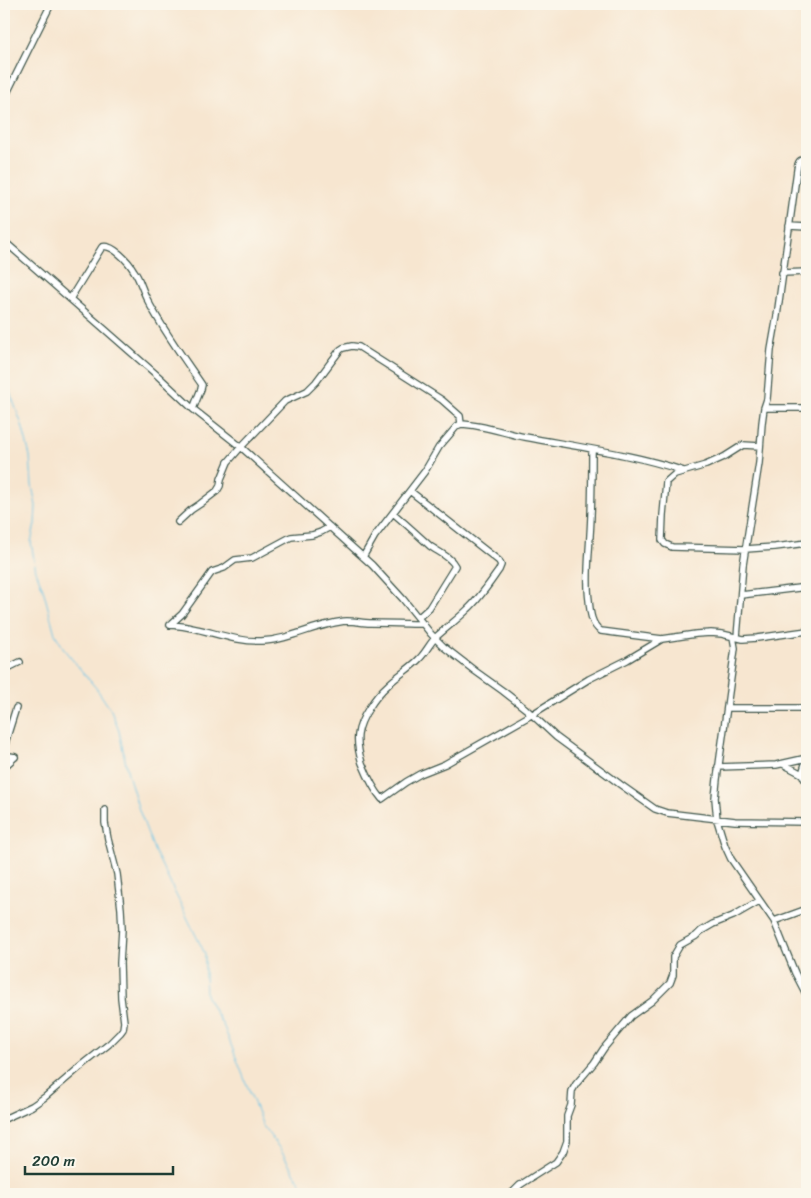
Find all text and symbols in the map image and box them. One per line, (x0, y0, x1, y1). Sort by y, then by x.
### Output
scale bar (25, 1143, 172, 1175)
text: 200 m (32, 1148, 76, 1174)

